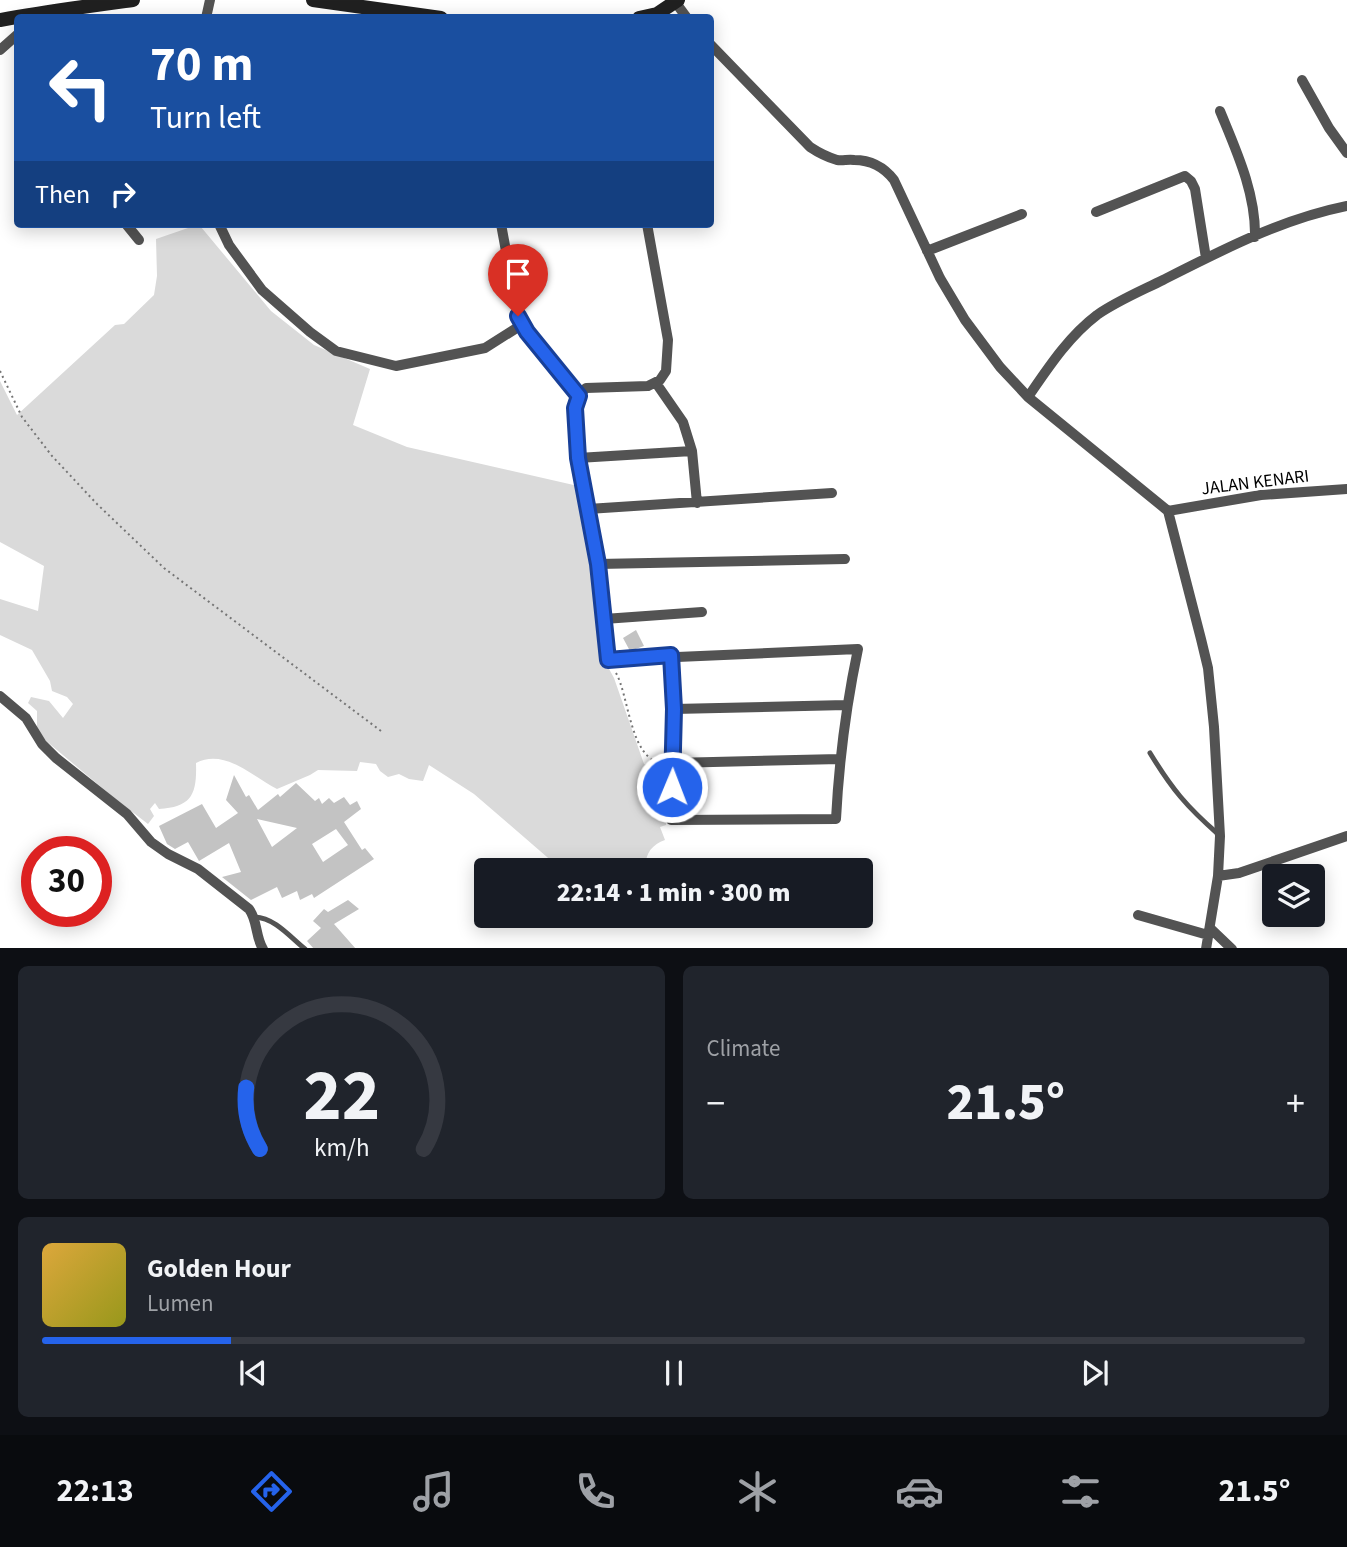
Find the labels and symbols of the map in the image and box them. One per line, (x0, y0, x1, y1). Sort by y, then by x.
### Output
pin (488, 244, 548, 316)
street label: JALAN KENARI (1200, 463, 1310, 502)
position arrow (635, 750, 709, 824)
speed limit sign: 30 (21, 836, 112, 927)

